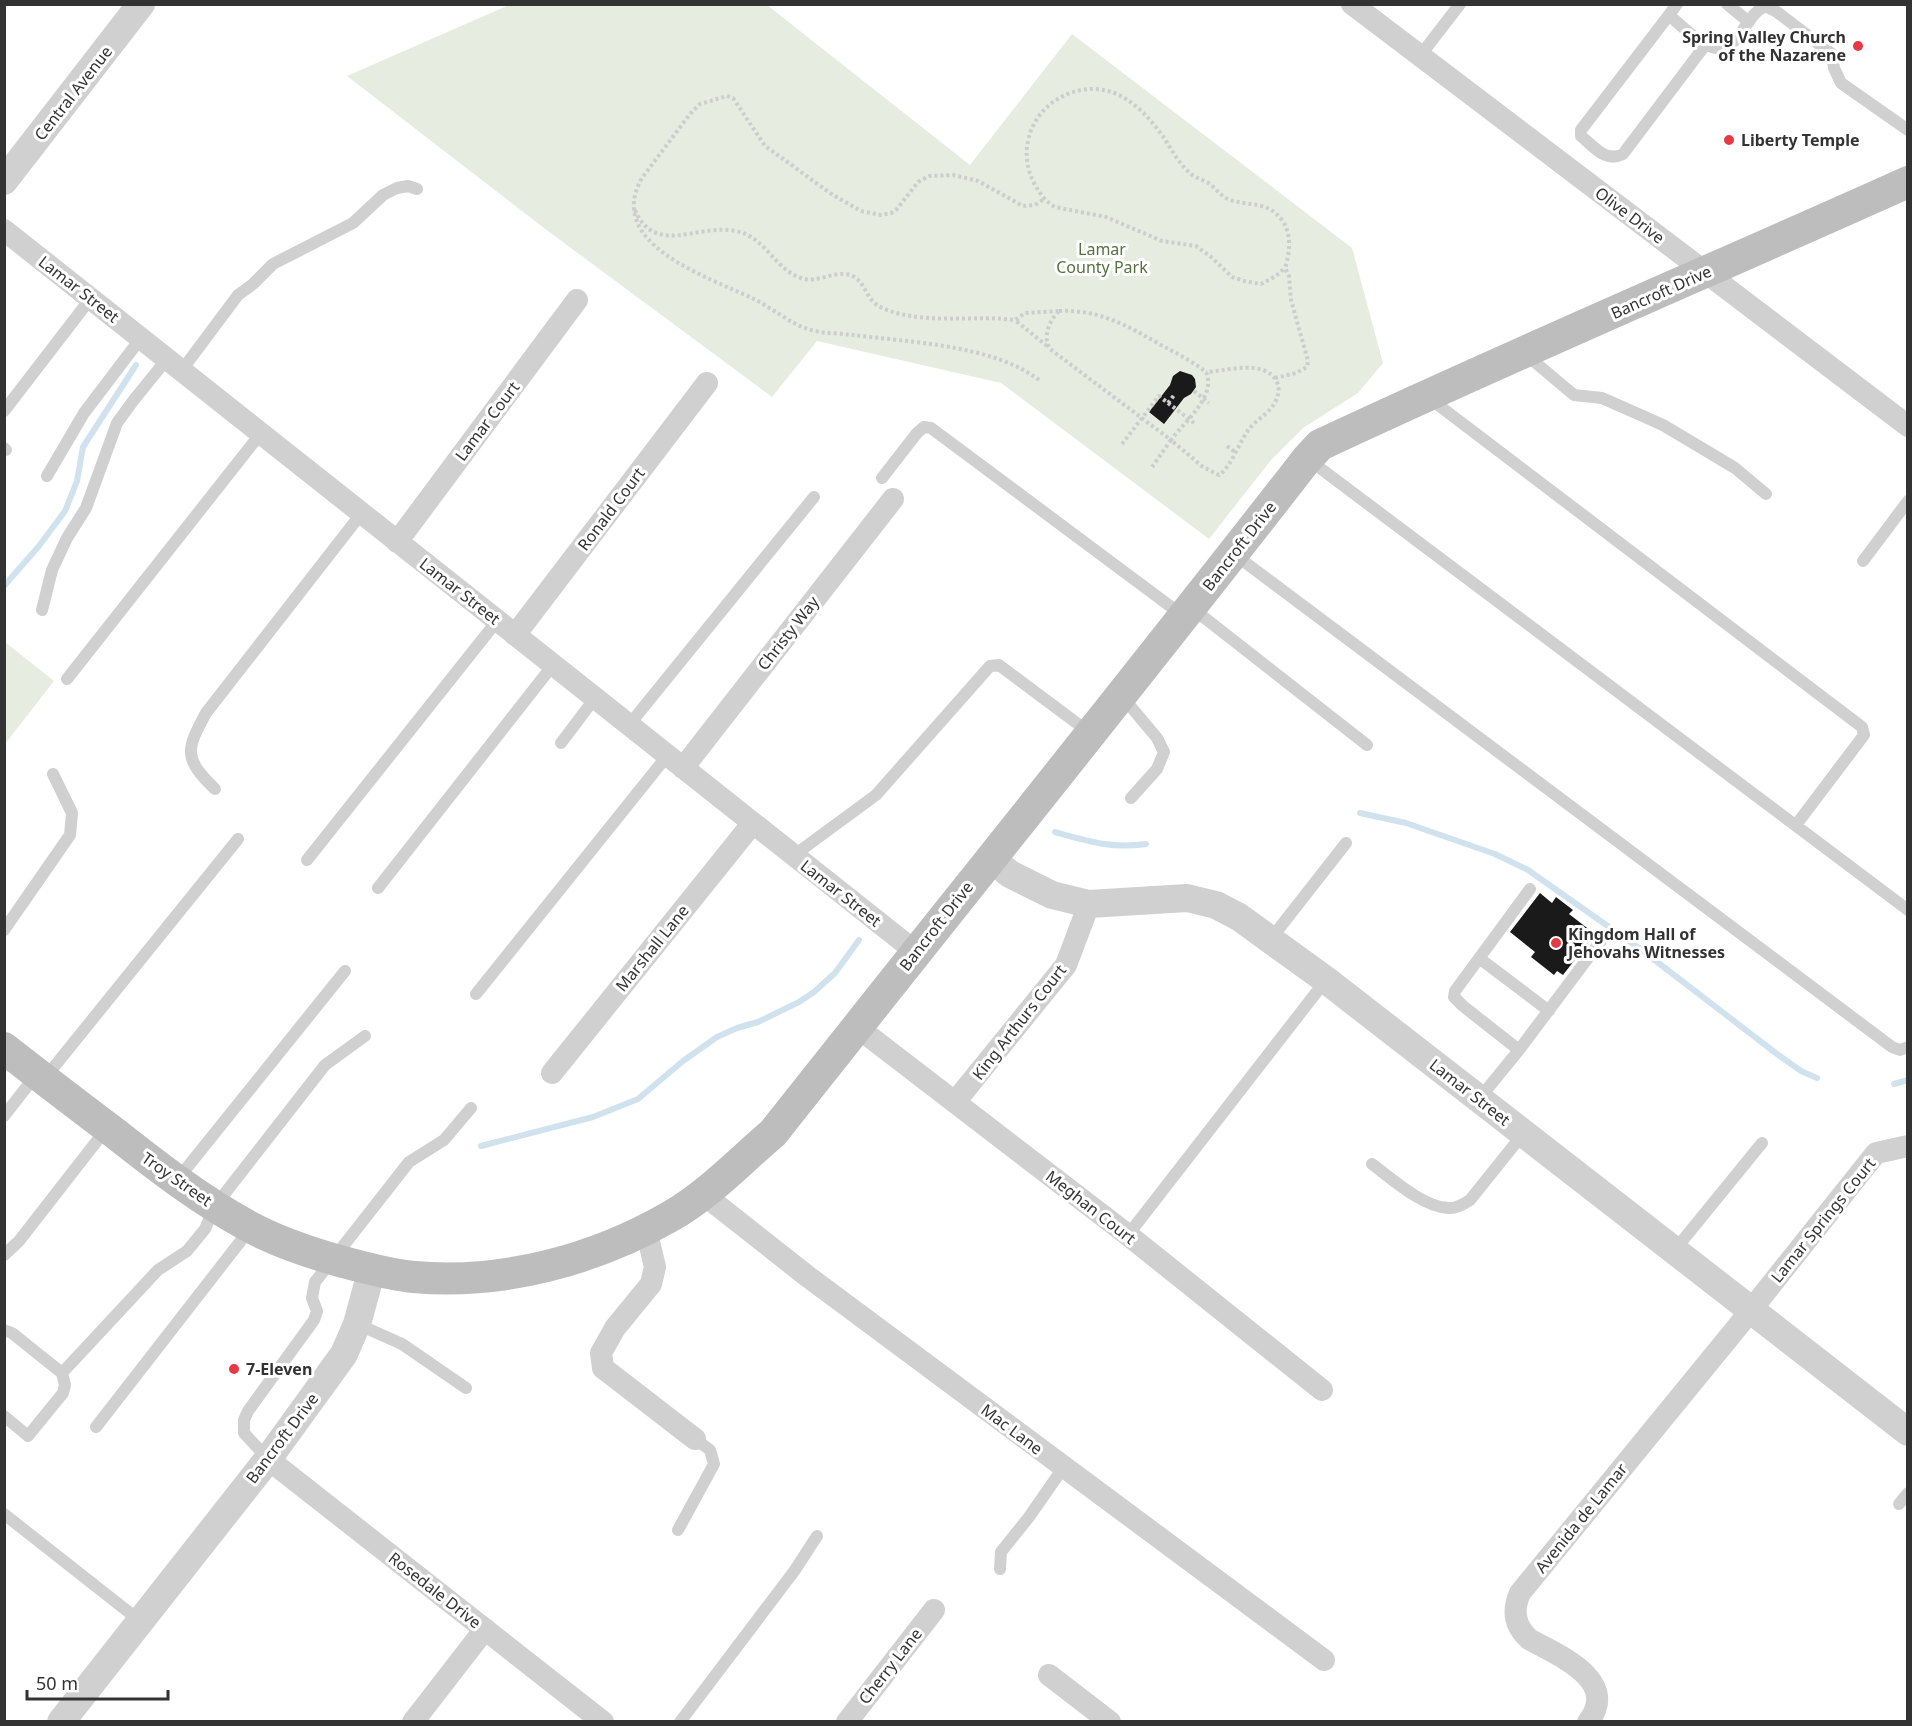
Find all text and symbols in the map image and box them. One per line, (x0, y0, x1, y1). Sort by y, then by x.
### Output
place label: Spring Valley Church of the Nazarene (1682, 26, 1846, 66)
marker: Spring Valley Church of the Nazarene (1851, 39, 1865, 53)
street label: Central Avenue (29, 41, 117, 145)
place label: Liberty Temple (1741, 129, 1859, 151)
marker: Liberty Temple (1722, 133, 1736, 147)
street label: Olive Drive (1591, 182, 1669, 248)
park label: Lamar County Park (1056, 238, 1148, 278)
street label: Lamar Street (34, 251, 124, 328)
street label: Bancroft Drive (1607, 260, 1715, 324)
street label: Lamar Court (450, 377, 524, 465)
street label: Ronald Court (573, 463, 650, 555)
street label: Bancroft Drive (1197, 497, 1281, 595)
street label: Lamar Street (415, 553, 505, 630)
street label: Christy Way (752, 591, 824, 675)
street label: Lamar Street (796, 855, 886, 932)
street label: Bancroft Drive (894, 877, 978, 975)
street label: Marshall Lane (610, 900, 694, 996)
place label: Kingdom Hall of Jehovahs Witnesses (1566, 923, 1725, 963)
marker: Kingdom Hall of Jehovahs Witnesses (1549, 936, 1563, 950)
street label: King Arthurs Court (967, 960, 1071, 1084)
street label: Lamar Street (1425, 1054, 1515, 1131)
street label: Troy Street (138, 1147, 217, 1211)
street label: Lamar Springs Court (1766, 1153, 1880, 1287)
street label: Meghan Court (1042, 1165, 1141, 1249)
place label: 7-Eleven (246, 1358, 312, 1380)
marker: 7-Eleven (227, 1362, 241, 1376)
street label: Bancroft Drive (241, 1388, 323, 1488)
street label: Mac Lane (977, 1399, 1047, 1459)
street label: Avenida de Lamar (1530, 1458, 1632, 1577)
street label: Rosedale Drive (384, 1547, 486, 1633)
street label: Cherry Lane (853, 1623, 927, 1709)
scale bar (27, 1663, 168, 1701)
text: 50 m (36, 1671, 78, 1695)

